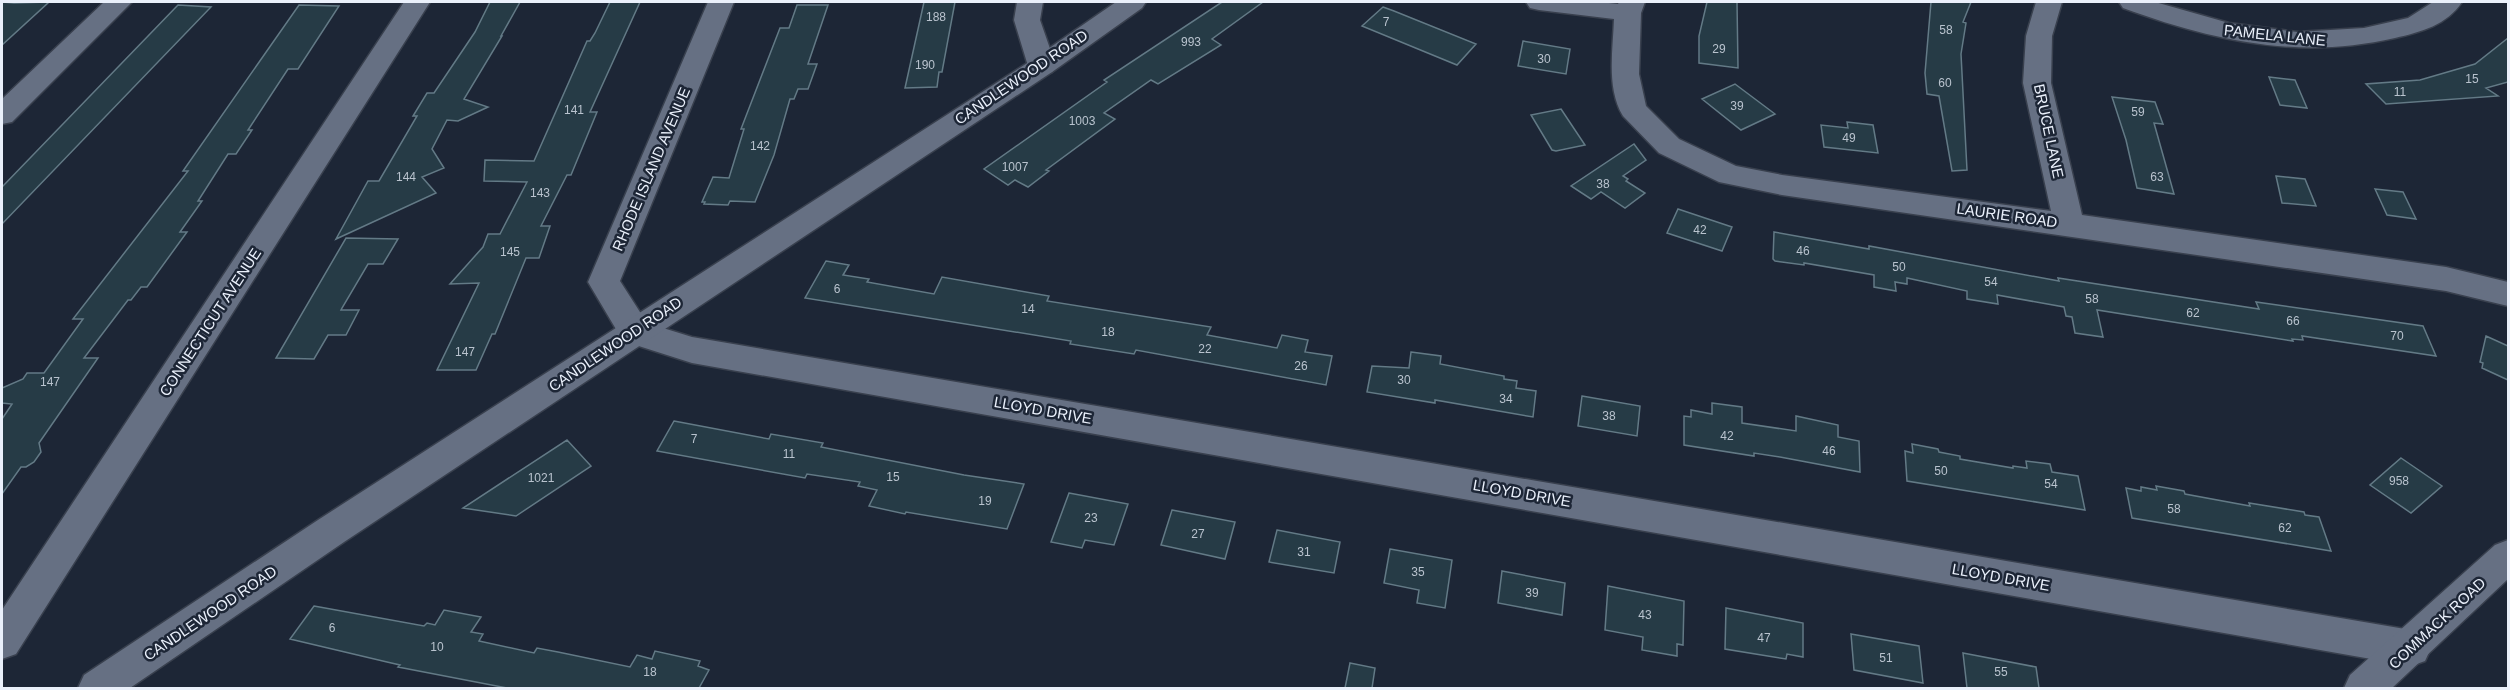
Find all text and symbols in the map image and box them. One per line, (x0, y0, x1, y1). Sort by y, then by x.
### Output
house number: 188 (926, 10, 946, 24)
house number: 7 (1383, 15, 1390, 29)
street label: PAMELA LANE (2223, 21, 2327, 49)
house number: 58 (1939, 23, 1953, 37)
street label: CANDLEWOOD ROAD (951, 26, 1091, 128)
house number: 993 (1181, 35, 1201, 49)
house number: 29 (1712, 42, 1726, 56)
house number: 30 (1537, 52, 1551, 66)
house number: 190 (915, 58, 935, 72)
house number: 15 (2465, 72, 2479, 86)
house number: 60 (1938, 76, 1952, 90)
street label: BRUCE LANE (2031, 82, 2067, 180)
street label: RHODE ISLAND AVENUE (609, 84, 693, 254)
house number: 11 (2394, 85, 2407, 99)
house number: 39 (1730, 99, 1744, 113)
house number: 141 (564, 103, 584, 117)
house number: 59 (2131, 105, 2145, 119)
house number: 1003 (1069, 114, 1096, 128)
house number: 49 (1842, 131, 1856, 145)
house number: 142 (750, 139, 770, 153)
house number: 1007 (1002, 160, 1029, 174)
house number: 144 (396, 170, 416, 184)
house number: 63 (2150, 170, 2164, 184)
house number: 38 (1596, 177, 1610, 191)
house number: 143 (530, 186, 550, 200)
street label: LAURIE ROAD (1955, 200, 2059, 231)
house number: 42 (1693, 223, 1707, 237)
house number: 46 (1796, 244, 1810, 258)
street label: CONNECTICUT AVENUE (156, 245, 264, 399)
house number: 145 (500, 245, 520, 259)
house number: 50 (1892, 260, 1906, 274)
house number: 54 (1984, 275, 1998, 289)
house number: 6 (834, 282, 841, 296)
house number: 58 (2085, 292, 2099, 306)
street label: CANDLEWOOD ROAD (545, 293, 685, 395)
house number: 14 (1021, 302, 1035, 316)
house number: 62 (2186, 306, 2200, 320)
house number: 66 (2286, 314, 2300, 328)
house number: 18 (1101, 325, 1115, 339)
house number: 70 (2390, 329, 2404, 343)
house number: 22 (1198, 342, 1212, 356)
house number: 147 (455, 345, 475, 359)
house number: 26 (1294, 359, 1308, 373)
house number: 30 (1397, 373, 1411, 387)
house number: 147 (40, 375, 60, 389)
house number: 34 (1499, 392, 1513, 406)
street label: LLOYD DRIVE (993, 393, 1093, 427)
house number: 38 (1602, 409, 1616, 423)
house number: 42 (1720, 429, 1734, 443)
house number: 7 (691, 432, 698, 446)
house number: 46 (1822, 444, 1836, 458)
house number: 11 (783, 447, 796, 461)
house number: 50 (1934, 464, 1948, 478)
house number: 15 (886, 470, 900, 484)
house number: 1021 (528, 471, 555, 485)
house number: 958 (2389, 474, 2409, 488)
street label: LLOYD DRIVE (1472, 476, 1572, 510)
house number: 54 (2044, 477, 2058, 491)
house number: 19 (978, 494, 992, 508)
house number: 58 (2167, 502, 2181, 516)
house number: 23 (1084, 511, 1098, 525)
house number: 62 (2278, 521, 2292, 535)
house number: 27 (1191, 527, 1205, 541)
house number: 31 (1297, 545, 1311, 559)
street label: LLOYD DRIVE (1951, 560, 2051, 594)
street label: CANDLEWOOD ROAD (140, 562, 280, 664)
house number: 35 (1411, 565, 1425, 579)
street label: COMMACK ROAD (2385, 574, 2489, 672)
house number: 39 (1525, 586, 1539, 600)
house number: 43 (1638, 608, 1652, 622)
house number: 6 (329, 621, 336, 635)
house number: 47 (1757, 631, 1771, 645)
house number: 10 (430, 640, 444, 654)
house number: 51 (1879, 651, 1893, 665)
house number: 18 (643, 665, 657, 679)
house number: 55 (1994, 665, 2008, 679)

